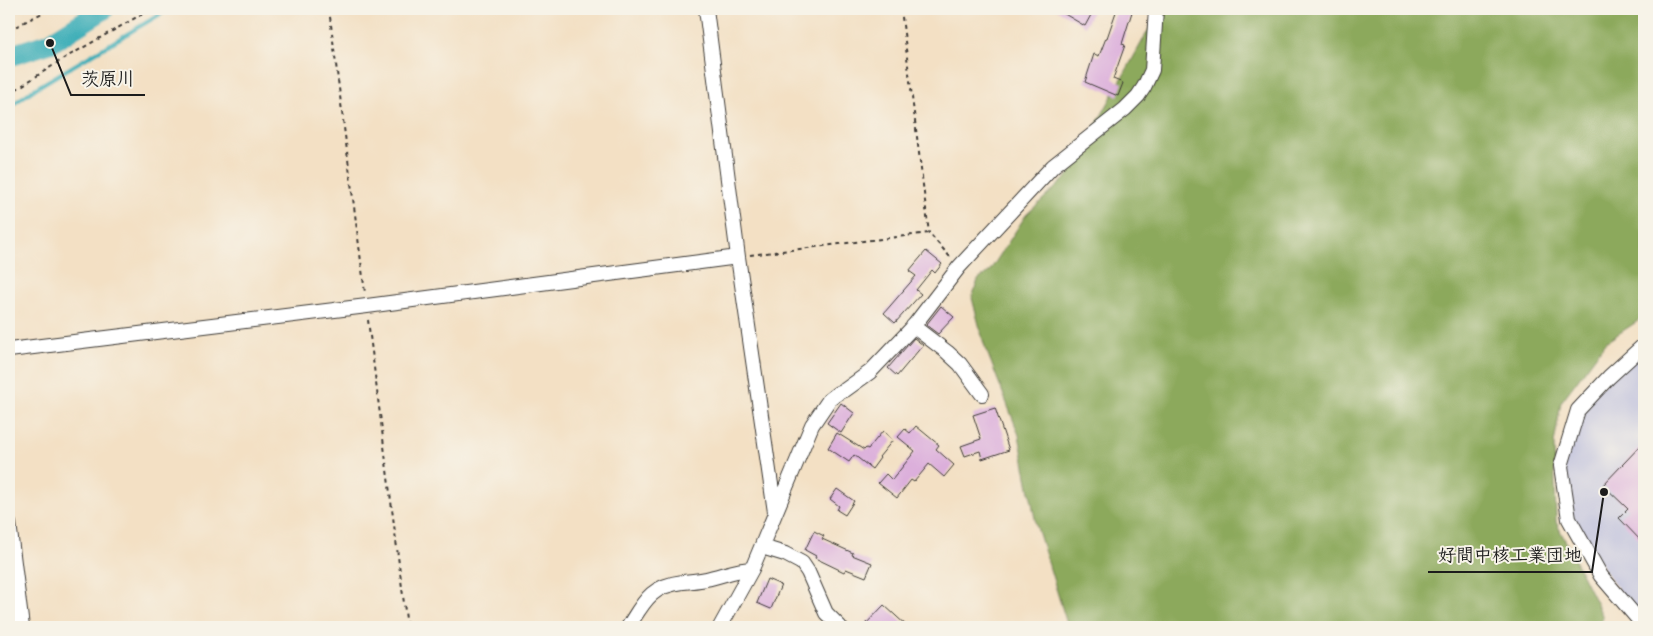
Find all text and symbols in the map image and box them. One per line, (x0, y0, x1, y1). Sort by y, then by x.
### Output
callout: 茨原川 (71, 62, 145, 95)
text: 茨原川 (81, 66, 135, 91)
callout: 好間中核工業団地 (1428, 539, 1592, 572)
text: 好間中核工業団地 (1438, 542, 1582, 567)

